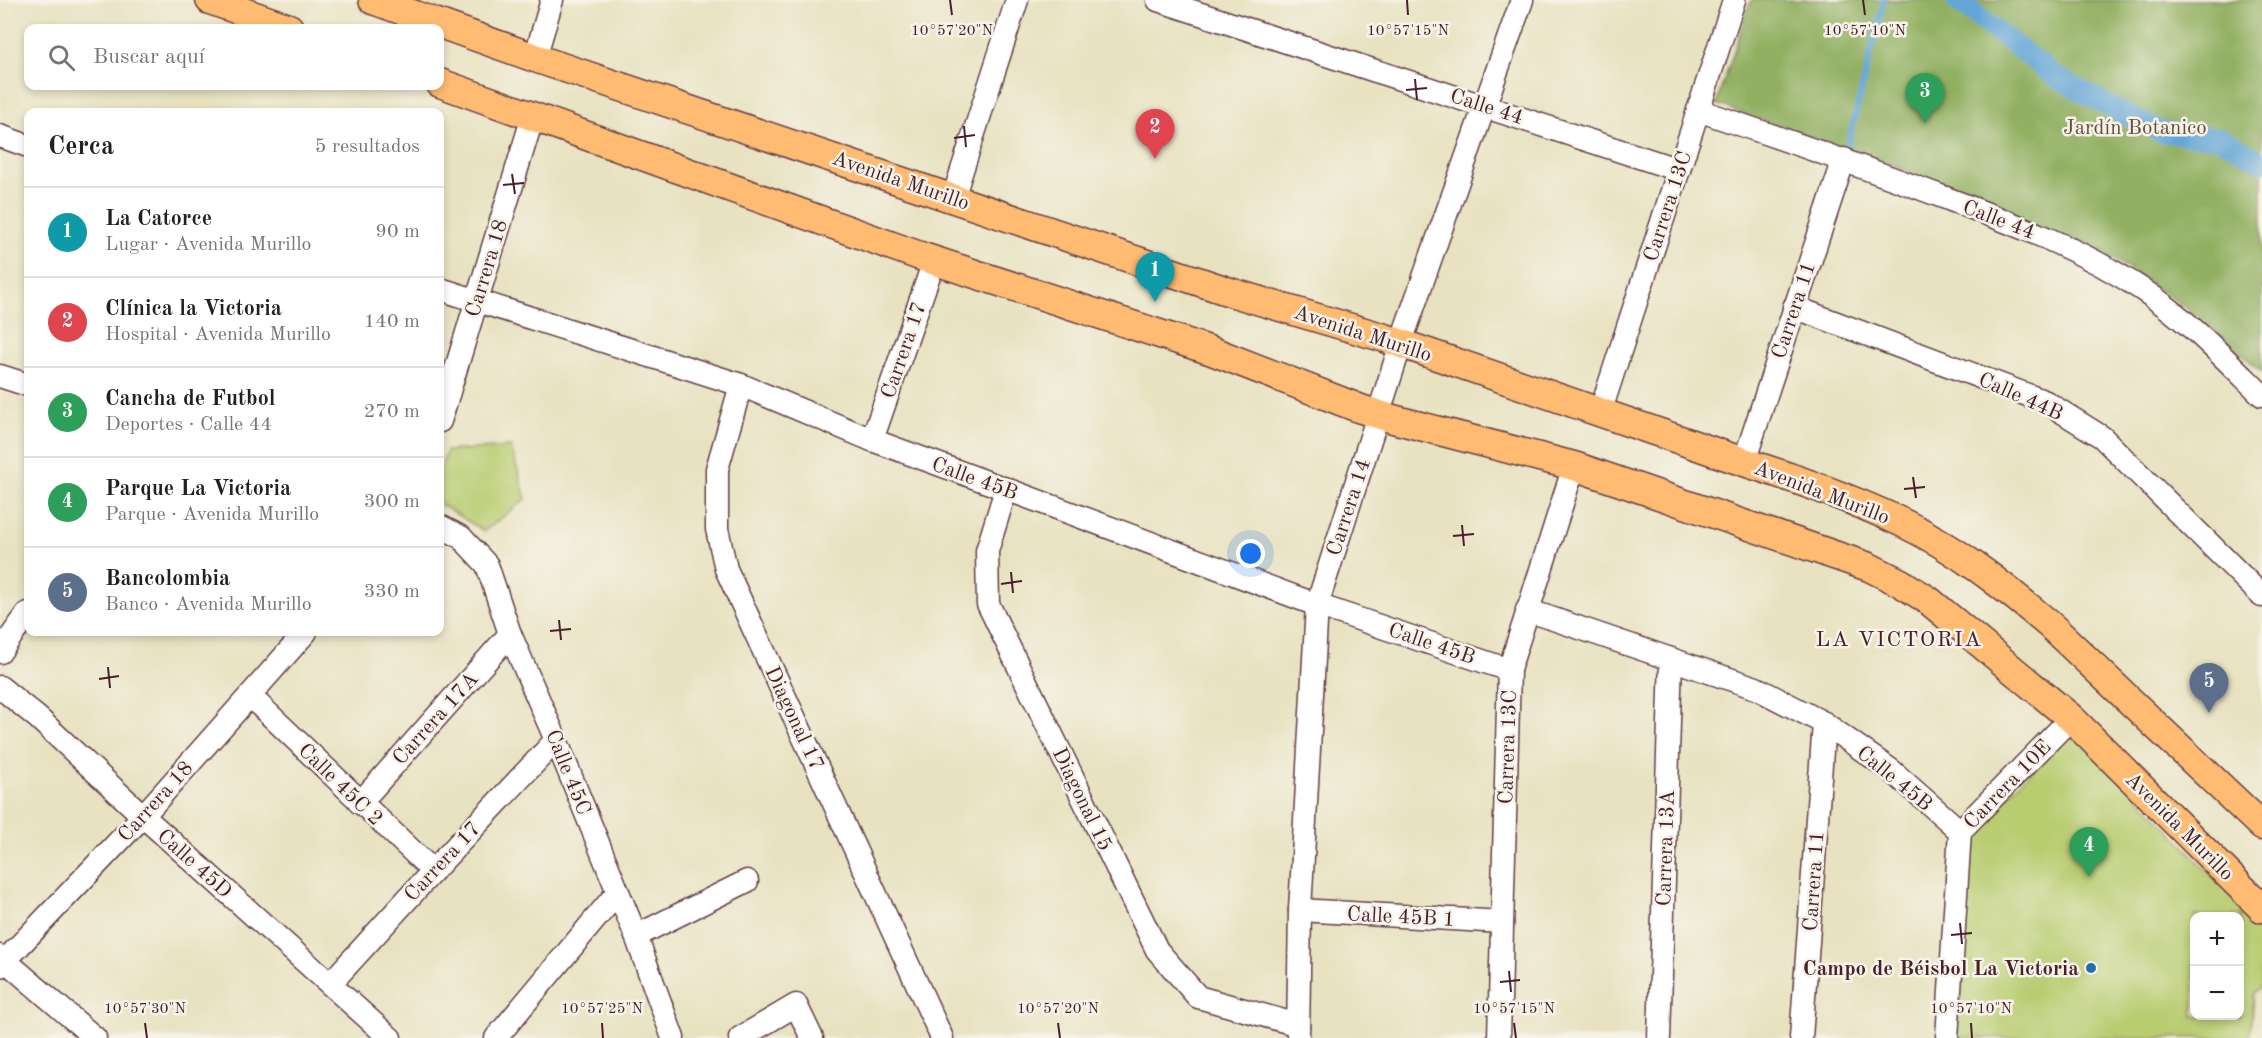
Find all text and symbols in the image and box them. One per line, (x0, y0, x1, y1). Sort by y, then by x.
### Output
search box (24, 24, 444, 90)
text: 10°57'20"N (911, 24, 993, 39)
text: 10°57'15"N (1367, 24, 1449, 39)
text: 10°57'10"N (1824, 24, 1906, 39)
icon: search (45, 41, 78, 74)
text: Buscar aquí (93, 46, 205, 68)
pin: 3 (1906, 74, 1944, 123)
street label: Calle 44 (1447, 86, 1526, 129)
pin: 2 (1136, 110, 1174, 159)
park label: Jardín Botanico (2063, 118, 2207, 139)
text: Cerca (48, 134, 114, 160)
text: 5 resultados (315, 137, 420, 157)
street label: Avenida Murillo (829, 148, 972, 215)
street label: Carrera 13C (1641, 149, 1696, 264)
street label: Calle 44 (1959, 197, 2038, 244)
text: La Catorce (105, 208, 212, 230)
street label: Carrera 18 (463, 217, 512, 320)
text: 1 (62, 222, 73, 242)
text: 90 m (375, 222, 420, 242)
text: Lugar · Avenida Murillo (105, 235, 311, 255)
pin: 1 (1136, 252, 1174, 302)
street label: Carrera 11 (1769, 259, 1820, 362)
text: Clínica la Victoria (105, 298, 282, 320)
street label: Carrera 17 (878, 300, 931, 401)
street label: Avenida Murillo (1291, 302, 1434, 367)
text: 2 (62, 312, 73, 332)
text: 140 m (364, 312, 420, 332)
text: Hospital · Avenida Murillo (105, 325, 331, 345)
street label: Calle 44B (1975, 369, 2066, 425)
text: Cancha de Futbol (105, 388, 276, 410)
text: 3 (62, 402, 73, 422)
text: 270 m (364, 402, 420, 422)
text: Deportes · Calle 44 (105, 415, 272, 435)
street label: Calle 45B (929, 454, 1020, 505)
street label: Carrera 14 (1324, 456, 1375, 559)
street label: Avenida Murillo (1751, 458, 1892, 529)
text: Parque La Victoria (105, 478, 291, 500)
text: 4 (62, 492, 73, 512)
text: 300 m (364, 492, 420, 512)
text: Parque · Avenida Murillo (105, 505, 319, 525)
your location (1236, 539, 1265, 568)
text: Bancolombia (105, 568, 230, 590)
text: 5 (62, 582, 73, 602)
text: 330 m (364, 582, 420, 602)
text: Banco · Avenida Murillo (105, 595, 312, 615)
street label: Calle 45B (1385, 620, 1478, 669)
district label: LA VICTORIA (1816, 629, 1982, 651)
street label: Diagonal 17 (760, 664, 827, 774)
pin: 5 (2190, 664, 2228, 713)
street label: Carrera 17A (389, 669, 483, 769)
street label: Carrera 13C (1496, 689, 1521, 805)
street label: Calle 45C (541, 727, 594, 818)
street label: Carrera 10E (1961, 736, 2056, 834)
street label: Calle 45C 2 (294, 740, 386, 830)
street label: Calle 45B (1852, 743, 1936, 816)
street label: Diagonal 15 (1048, 745, 1116, 855)
street label: Carrera 18 (115, 758, 198, 846)
street label: Avenida Murillo (2121, 769, 2237, 885)
street label: Carrera 13A (1654, 789, 1679, 907)
street label: Carrera 17 (401, 818, 485, 906)
street label: Calle 45D (153, 826, 235, 903)
pin: 4 (2070, 828, 2108, 877)
street label: Carrera 11 (1801, 830, 1828, 932)
street label: Calle 45B 1 (1346, 904, 1456, 931)
map controls (2190, 912, 2244, 1020)
button: + (2190, 912, 2244, 966)
place label: Campo de Béisbol La Victoria (1803, 959, 2079, 980)
marker: Campo de Béisbol La Victoria (2084, 961, 2098, 975)
button: − (2190, 966, 2244, 1020)
text: 10°57'30"N (104, 1002, 186, 1017)
text: 10°57'25"N (561, 1002, 643, 1017)
text: 10°57'20"N (1017, 1002, 1099, 1017)
text: 10°57'15"N (1473, 1002, 1555, 1017)
text: 10°57'10"N (1930, 1002, 2012, 1017)

